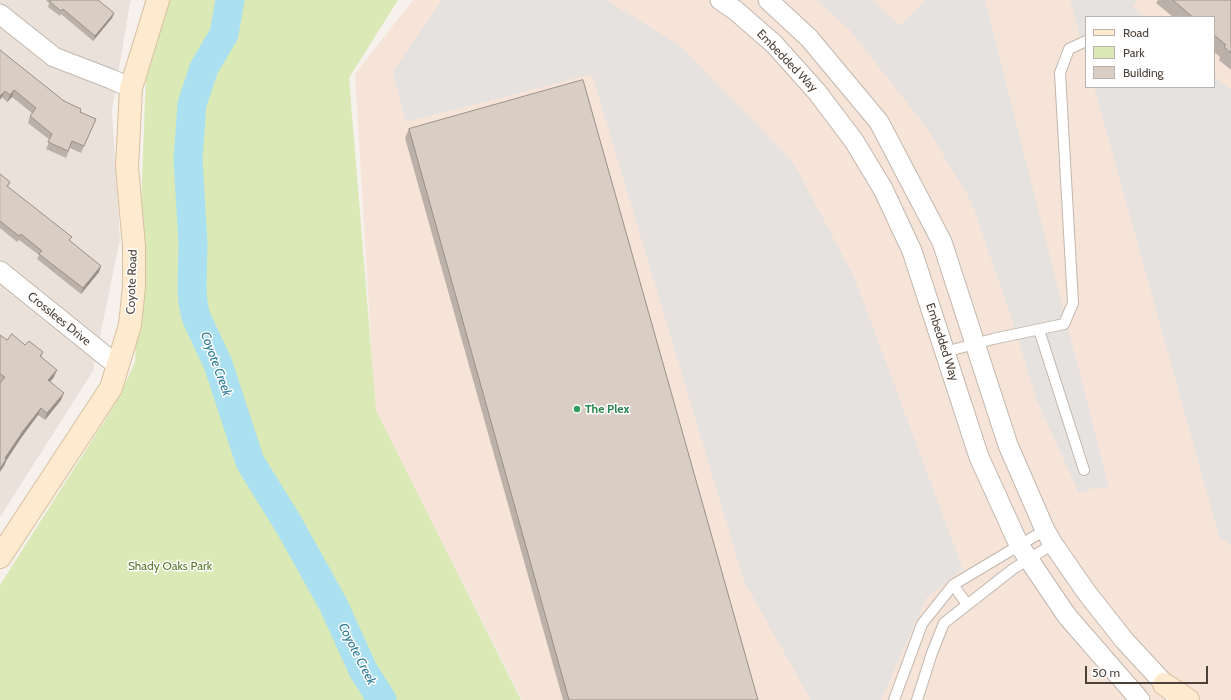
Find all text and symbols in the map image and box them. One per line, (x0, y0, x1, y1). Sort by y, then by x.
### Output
legend (1085, 16, 1215, 88)
text: Road (1123, 25, 1149, 40)
street label: Embedded Way (754, 27, 820, 95)
text: Park (1123, 45, 1145, 60)
text: Building (1123, 65, 1164, 80)
street label: Coyote Road (124, 249, 140, 315)
street label: Crosslees Drive (25, 289, 93, 349)
street label: Embedded Way (923, 301, 961, 383)
water label: Coyote Creek (197, 330, 235, 398)
place label: The Plex (585, 402, 629, 416)
marker: The Plex (572, 404, 582, 414)
park label: Shady Oaks Park (128, 559, 212, 573)
water label: Coyote Creek (335, 620, 379, 688)
scale bar (1087, 658, 1210, 684)
text: 50 m (1092, 665, 1120, 680)

